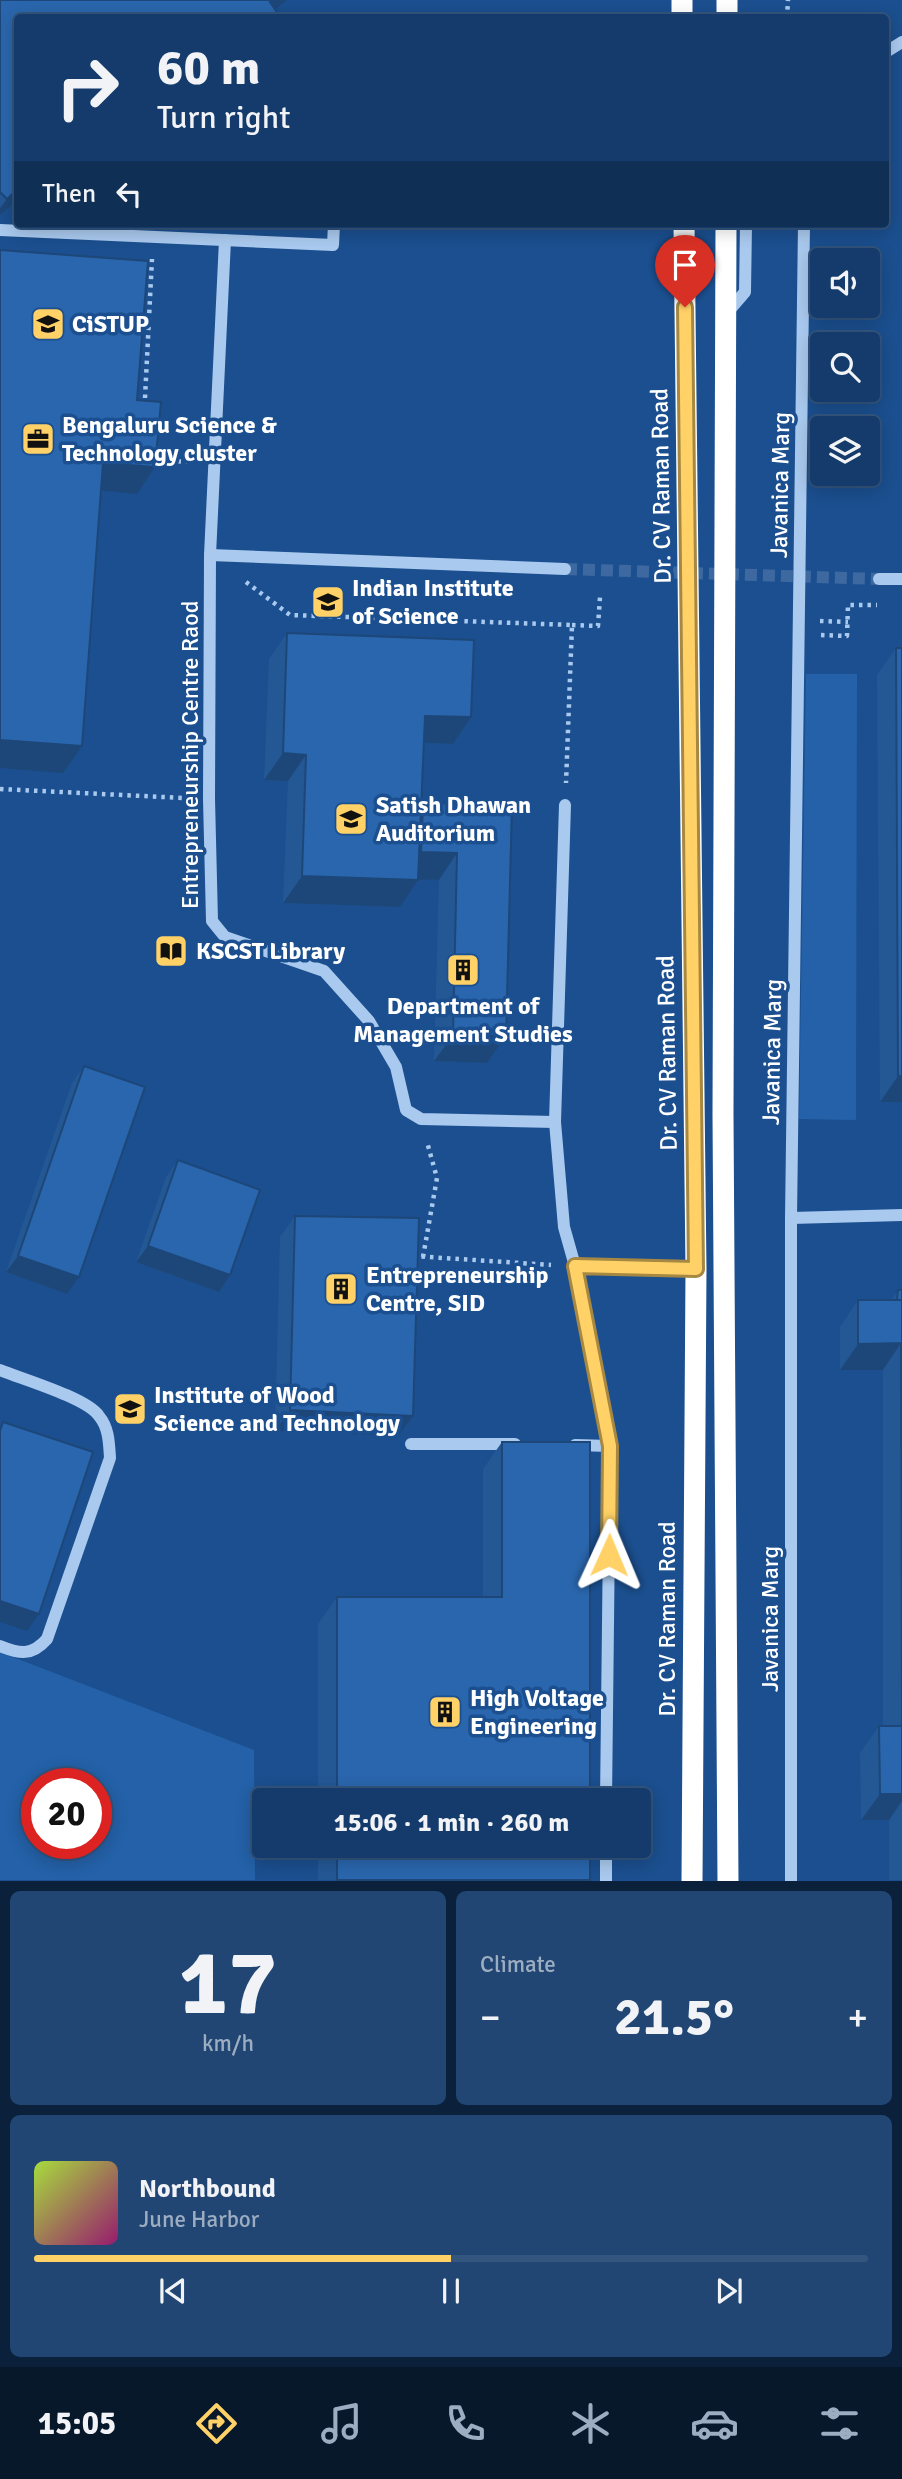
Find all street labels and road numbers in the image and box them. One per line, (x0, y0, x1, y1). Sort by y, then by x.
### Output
street label: Dr. CV Raman Road (644, 388, 678, 584)
street label: Javanica Marg (764, 412, 796, 558)
street label: Entrepreneurship Centre Raod (175, 601, 205, 909)
street label: Dr. CV Raman Road (650, 955, 684, 1151)
street label: Javanica Marg (756, 979, 788, 1125)
street label: Dr. CV Raman Road (652, 1521, 682, 1717)
street label: Javanica Marg (755, 1546, 785, 1692)

